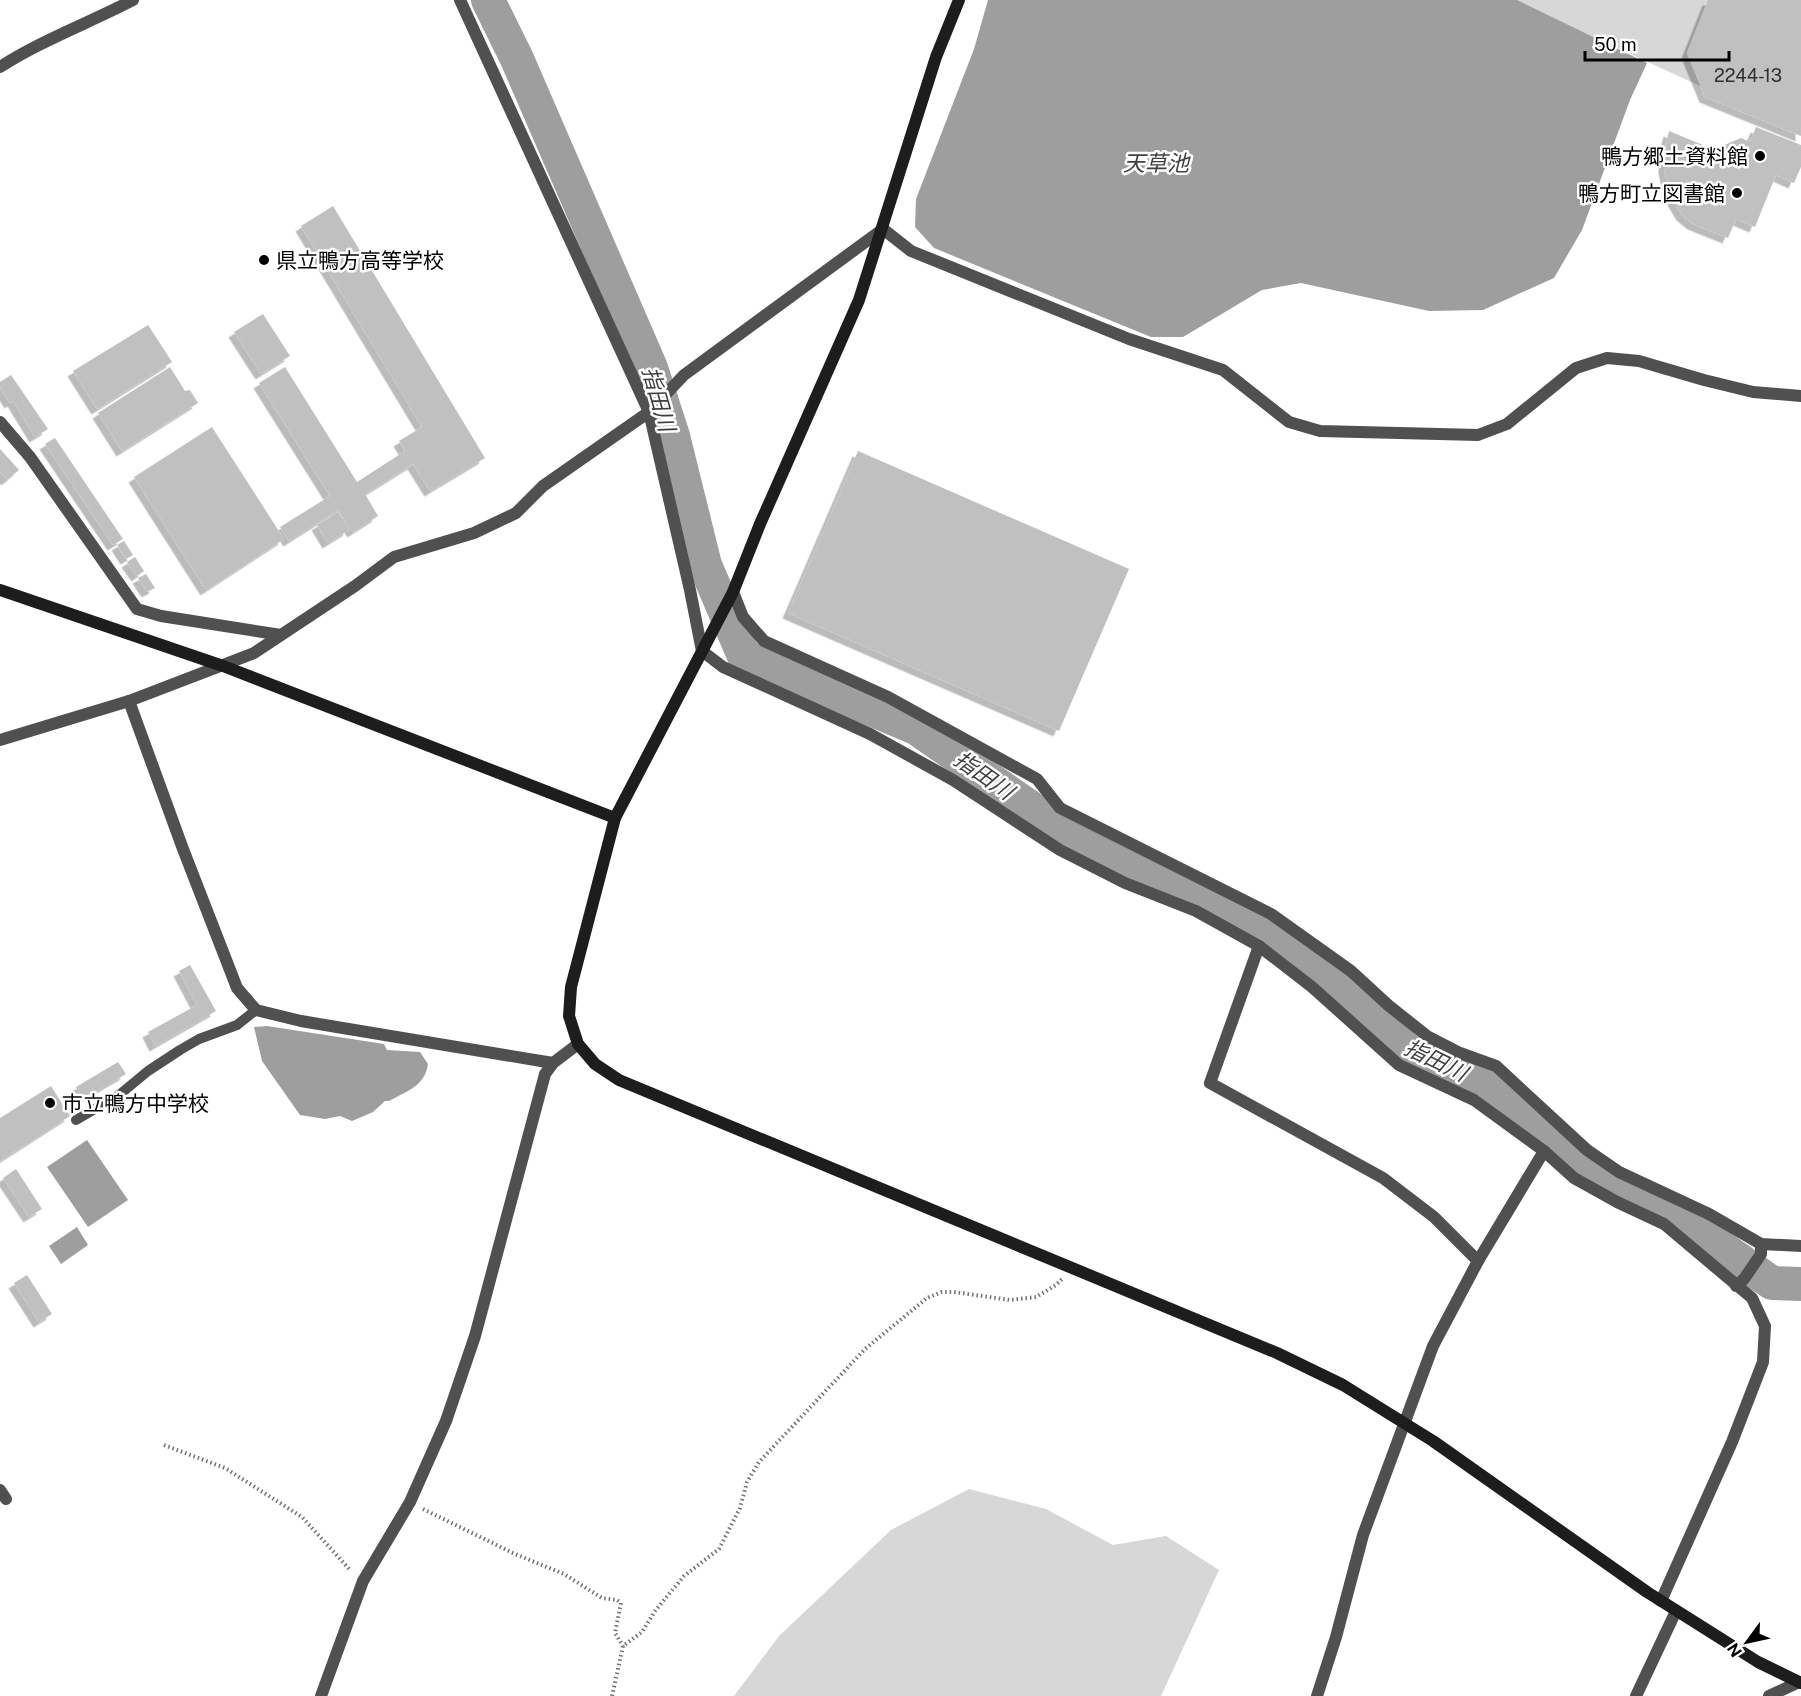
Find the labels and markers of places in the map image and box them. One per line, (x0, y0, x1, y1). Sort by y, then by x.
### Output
place label: 鴨方郷土資料館 (1601, 144, 1748, 169)
marker: 鴨方郷土資料館 (1753, 149, 1767, 163)
place label: 鴨方町立図書館 (1578, 181, 1725, 206)
marker: 鴨方町立図書館 (1730, 186, 1744, 200)
place label: 県立鴨方高等学校 (276, 248, 444, 273)
marker: 県立鴨方高等学校 (257, 253, 271, 267)
place label: 市立鴨方中学校 (62, 1091, 209, 1116)
marker: 市立鴨方中学校 (43, 1096, 57, 1110)

